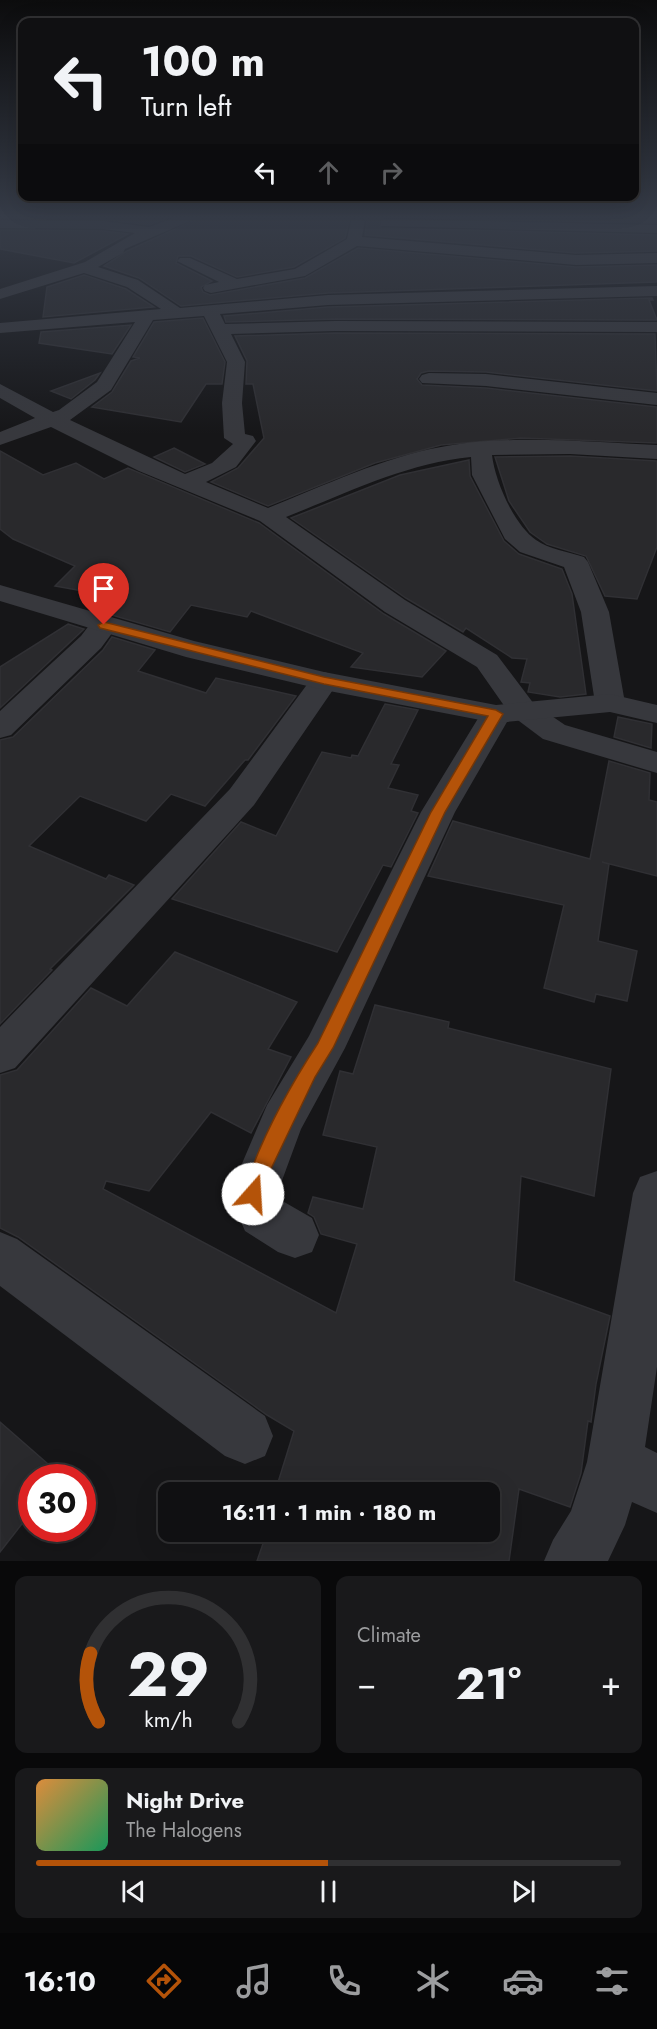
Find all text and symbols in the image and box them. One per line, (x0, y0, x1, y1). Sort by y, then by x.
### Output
text: 100 m (141, 31, 265, 92)
icon: left (42, 42, 120, 120)
text: Turn left (141, 87, 231, 126)
icon: left (249, 156, 282, 189)
icon: ahead (312, 156, 345, 189)
icon: right (375, 156, 408, 189)
pin (78, 563, 129, 625)
icon: arrive (87, 572, 120, 605)
position arrow (221, 1162, 285, 1226)
speed limit sign: 30 (18, 1464, 96, 1542)
text: 16:11 · 1 min · 180 m (222, 1496, 436, 1528)
text: Climate (357, 1621, 421, 1650)
text: 29 (127, 1629, 209, 1719)
text: 21° (456, 1651, 521, 1716)
text: − (357, 1660, 376, 1707)
text: + (601, 1660, 621, 1707)
text: km/h (144, 1704, 192, 1735)
text: Night Drive (126, 1784, 244, 1816)
text: The Halogens (126, 1816, 242, 1845)
icon: previous (117, 1875, 150, 1908)
icon: pause (312, 1875, 345, 1908)
icon: next (507, 1875, 540, 1908)
icon: directions (143, 1960, 185, 2002)
icon: music (233, 1960, 275, 2002)
icon: phone (323, 1960, 365, 2002)
icon: climate (412, 1960, 454, 2002)
icon: car (502, 1960, 544, 2002)
icon: filters (591, 1960, 633, 2002)
text: 16:10 (24, 1962, 96, 2001)

